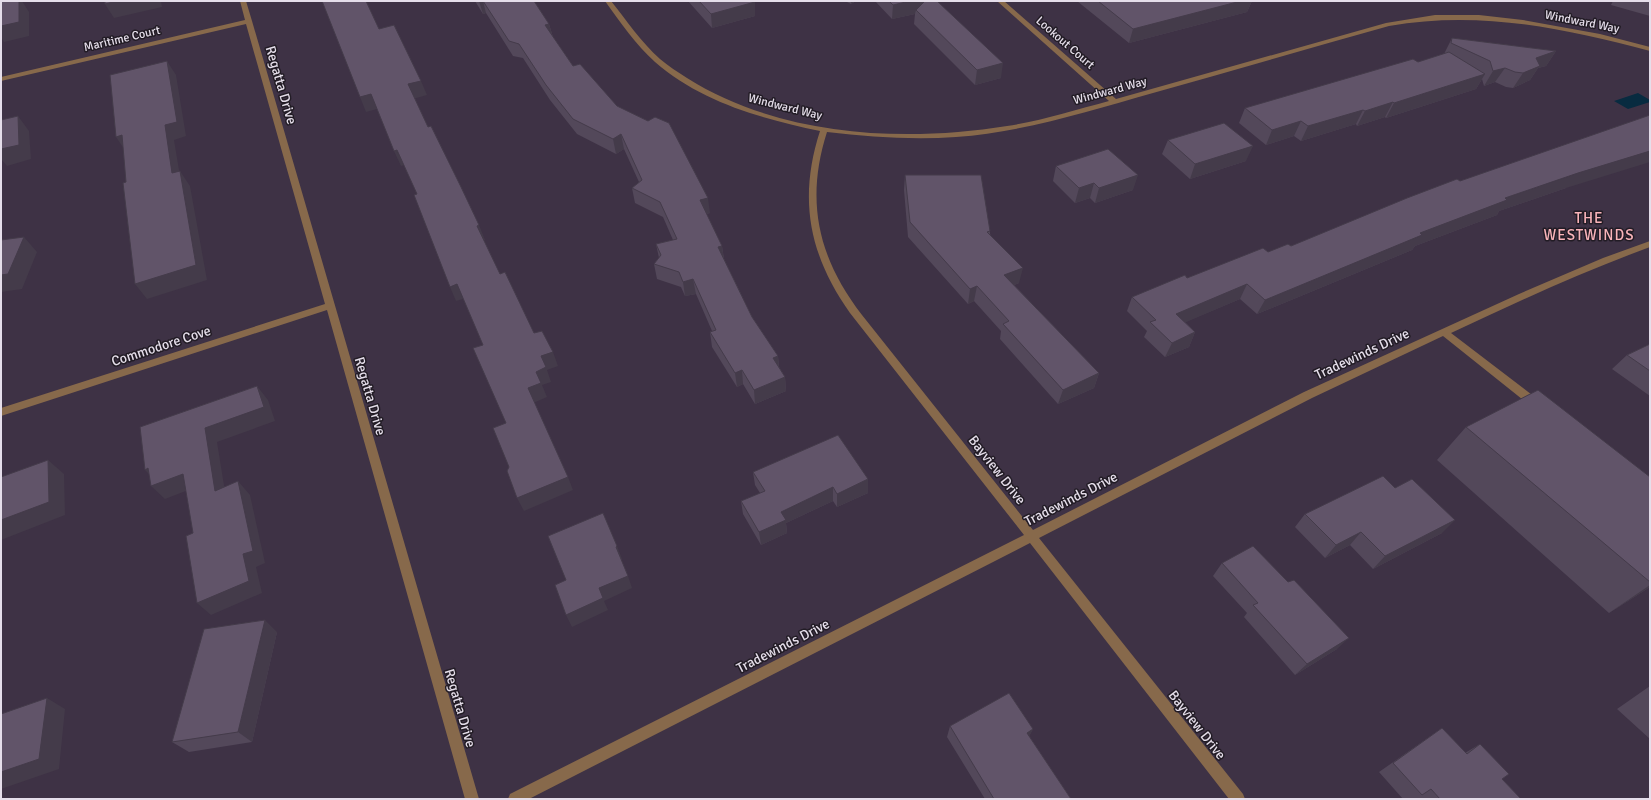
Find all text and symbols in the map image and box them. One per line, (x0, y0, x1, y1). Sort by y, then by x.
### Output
street label: Windward Way (1543, 7, 1621, 37)
street label: Lookout Court (1033, 13, 1097, 73)
street label: Maritime Court (82, 23, 162, 55)
street label: Regatta Drive (262, 44, 300, 126)
street label: Windward Way (1072, 74, 1149, 108)
street label: Windward Way (747, 91, 824, 124)
district label: THE WESTWINDS (1544, 209, 1634, 244)
street label: Commodore Cove (109, 322, 213, 370)
street label: Tradewinds Drive (1312, 325, 1412, 383)
street label: Regatta Drive (351, 355, 389, 437)
street label: Bayview Drive (965, 432, 1029, 508)
street label: Tradewinds Drive (1022, 468, 1120, 530)
street label: Tradewinds Drive (734, 615, 832, 677)
street label: Regatta Drive (441, 667, 479, 749)
street label: Bayview Drive (1165, 687, 1229, 763)

